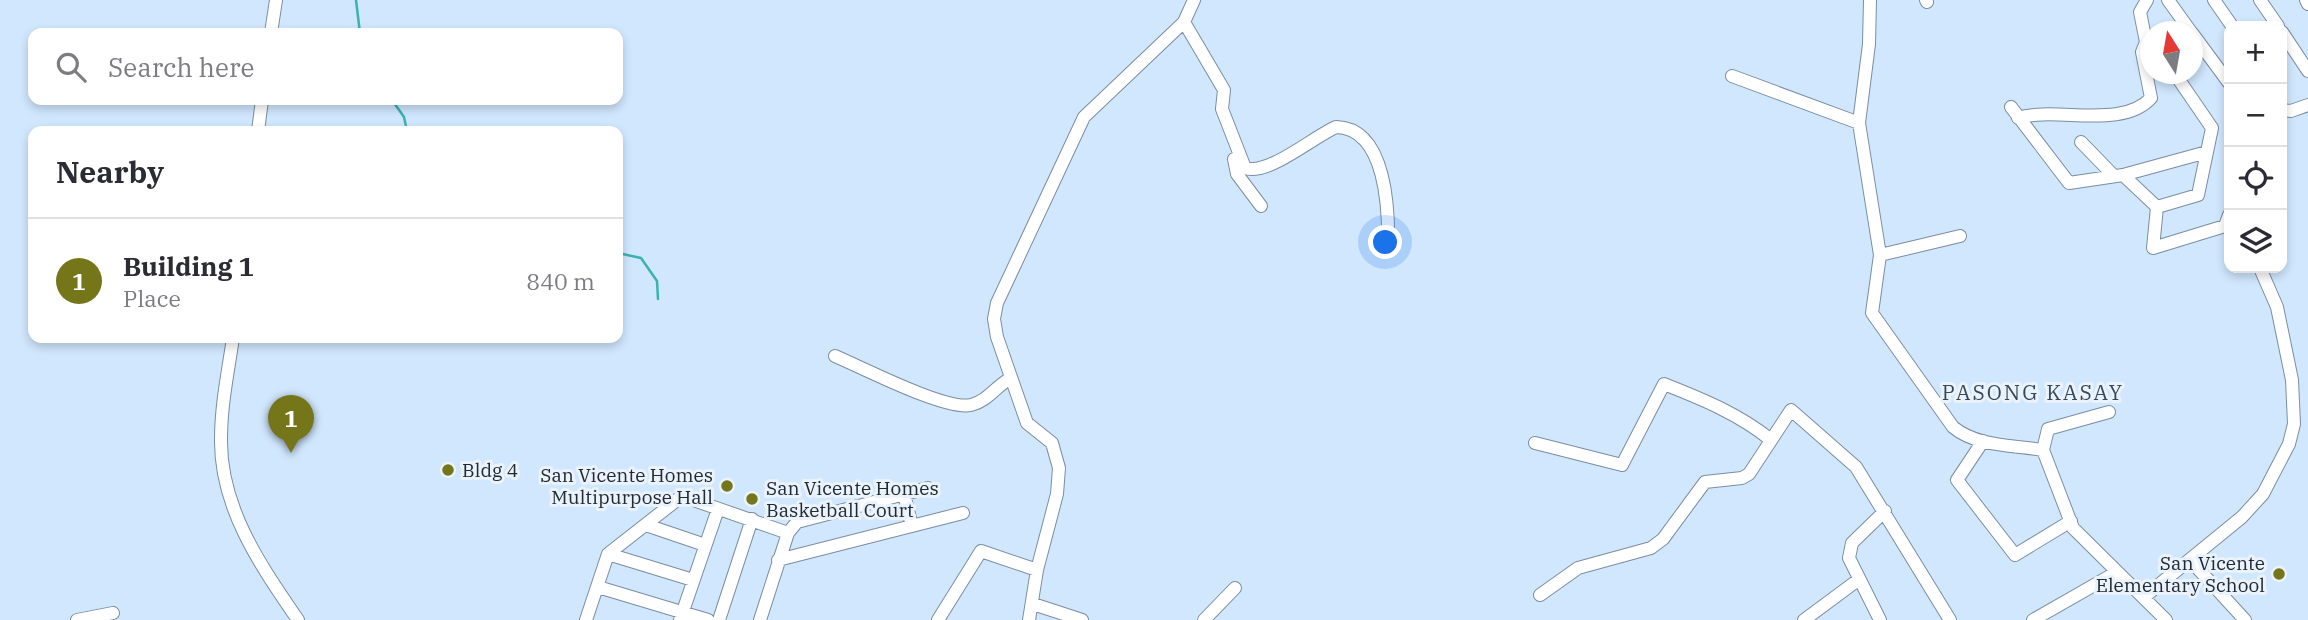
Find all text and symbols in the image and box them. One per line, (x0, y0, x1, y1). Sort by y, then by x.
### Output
north arrow (2140, 21, 2203, 84)
map controls (2224, 21, 2287, 273)
button: + (2224, 21, 2287, 84)
search box (28, 28, 623, 105)
icon: search (52, 48, 90, 86)
text: Search here (108, 50, 254, 84)
button: − (2224, 84, 2287, 147)
button: locate (2224, 147, 2287, 210)
text: Nearby (56, 152, 164, 191)
button: layers (2224, 210, 2287, 273)
your location (1368, 225, 1402, 259)
text: Building 1 (123, 249, 254, 283)
text: 1 (72, 266, 86, 296)
text: 840 m (526, 266, 595, 296)
text: Place (123, 283, 181, 313)
district label: PASONG KASAY (1942, 378, 2124, 406)
pin: 1 (268, 395, 314, 453)
place label: Bldg 4 (462, 458, 518, 482)
marker: Bldg 4 (440, 462, 456, 478)
place label: San Vicente Homes Multipurpose Hall (540, 463, 713, 509)
place label: San Vicente Homes Basketball Court (766, 476, 939, 522)
marker: San Vicente Homes Multipurpose Hall (719, 478, 735, 494)
marker: San Vicente Homes Basketball Court (744, 491, 760, 507)
place label: San Vicente Elementary School (2096, 551, 2265, 597)
marker: San Vicente Elementary School (2271, 566, 2287, 582)

